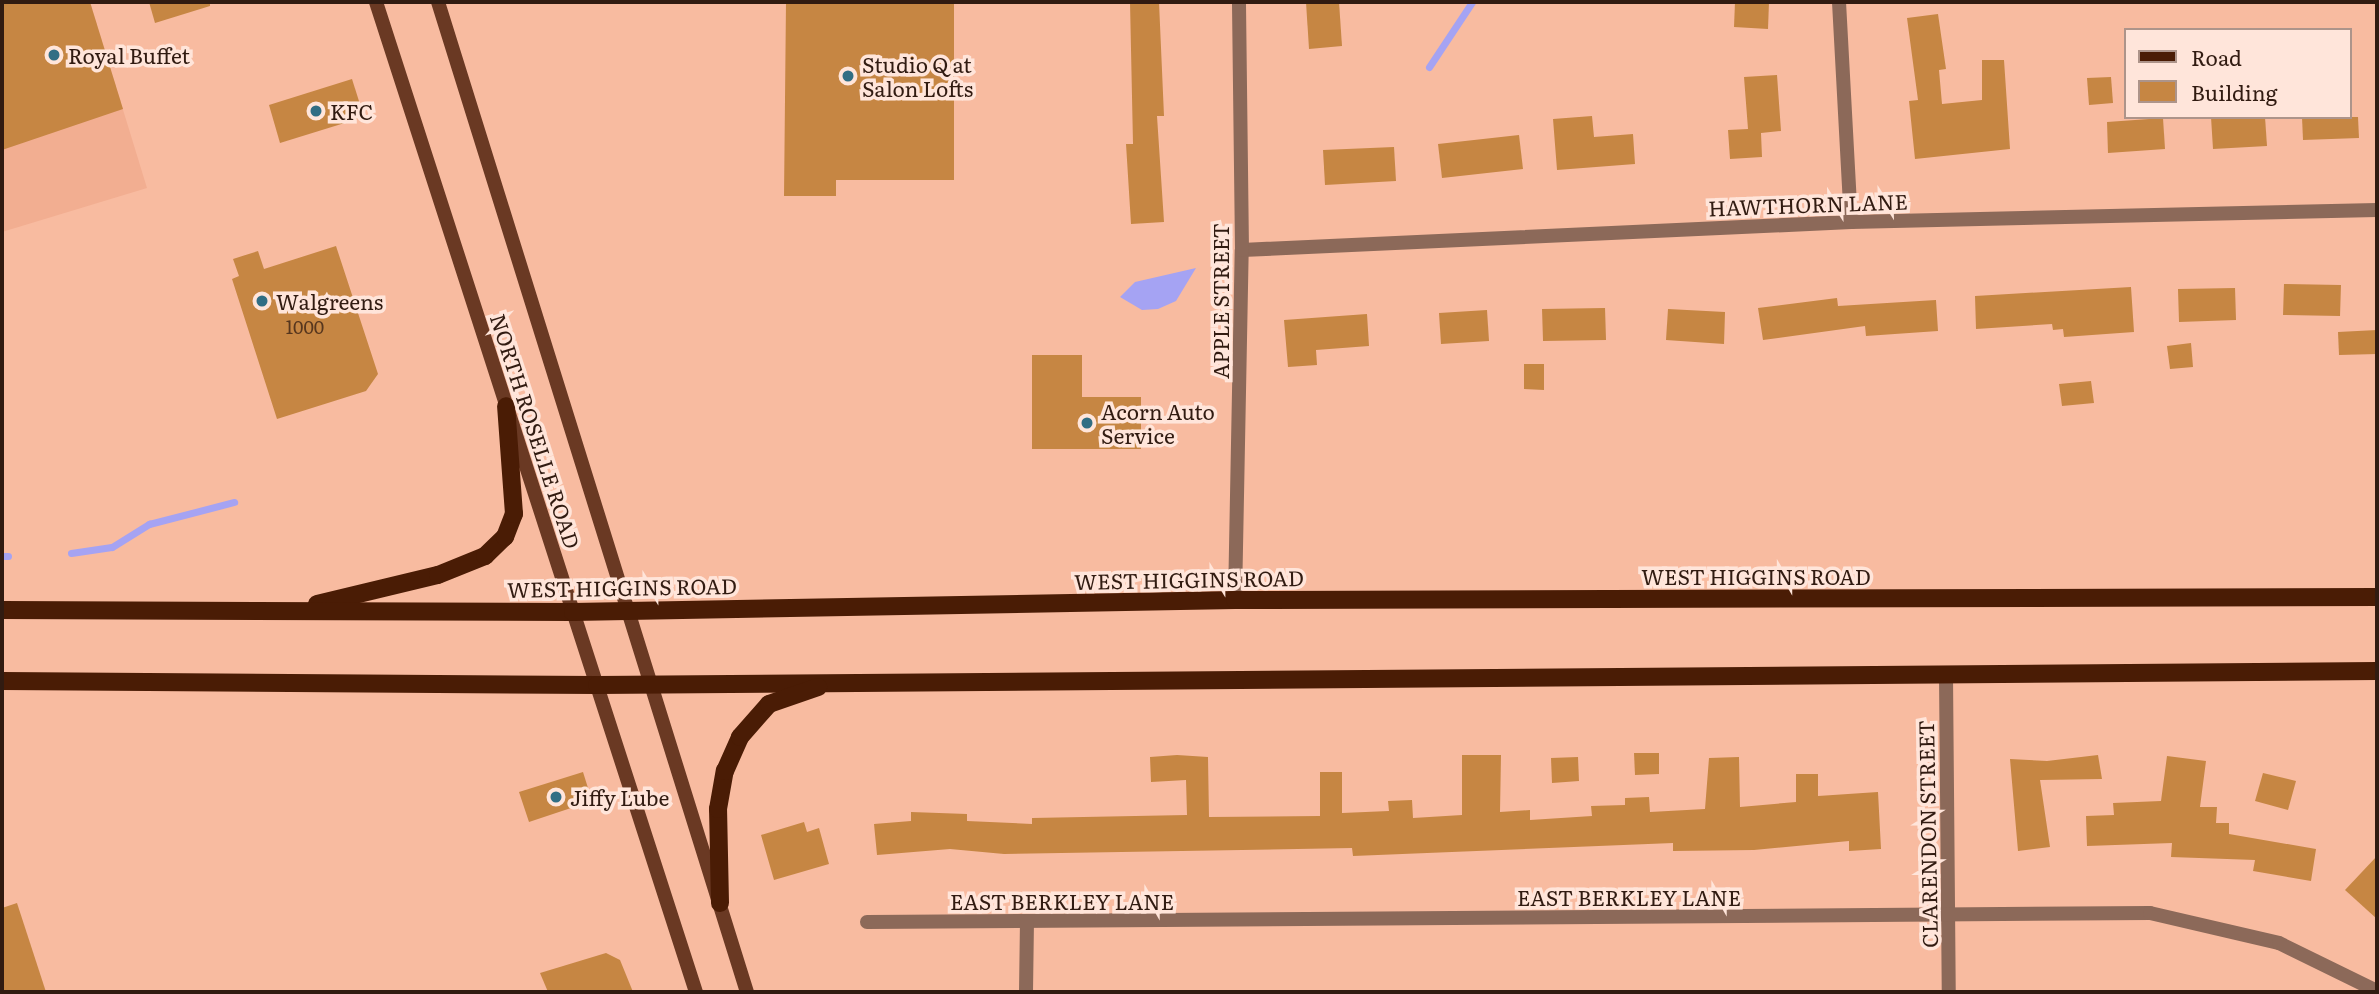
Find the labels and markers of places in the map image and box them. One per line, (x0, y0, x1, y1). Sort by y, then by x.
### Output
place label: Royal Buffet (68, 42, 190, 68)
marker: Royal Buffet (46, 47, 62, 63)
place label: Studio Q at Salon Lofts (862, 51, 973, 101)
marker: Studio Q at Salon Lofts (840, 68, 856, 84)
place label: KFC (330, 98, 373, 124)
marker: KFC (308, 103, 324, 119)
place label: Walgreens (276, 288, 383, 314)
marker: Walgreens (254, 293, 270, 309)
place label: Acorn Auto Service (1101, 398, 1215, 448)
marker: Acorn Auto Service (1079, 415, 1095, 431)
place label: Jiffy Lube (570, 784, 669, 810)
marker: Jiffy Lube (548, 789, 564, 805)

